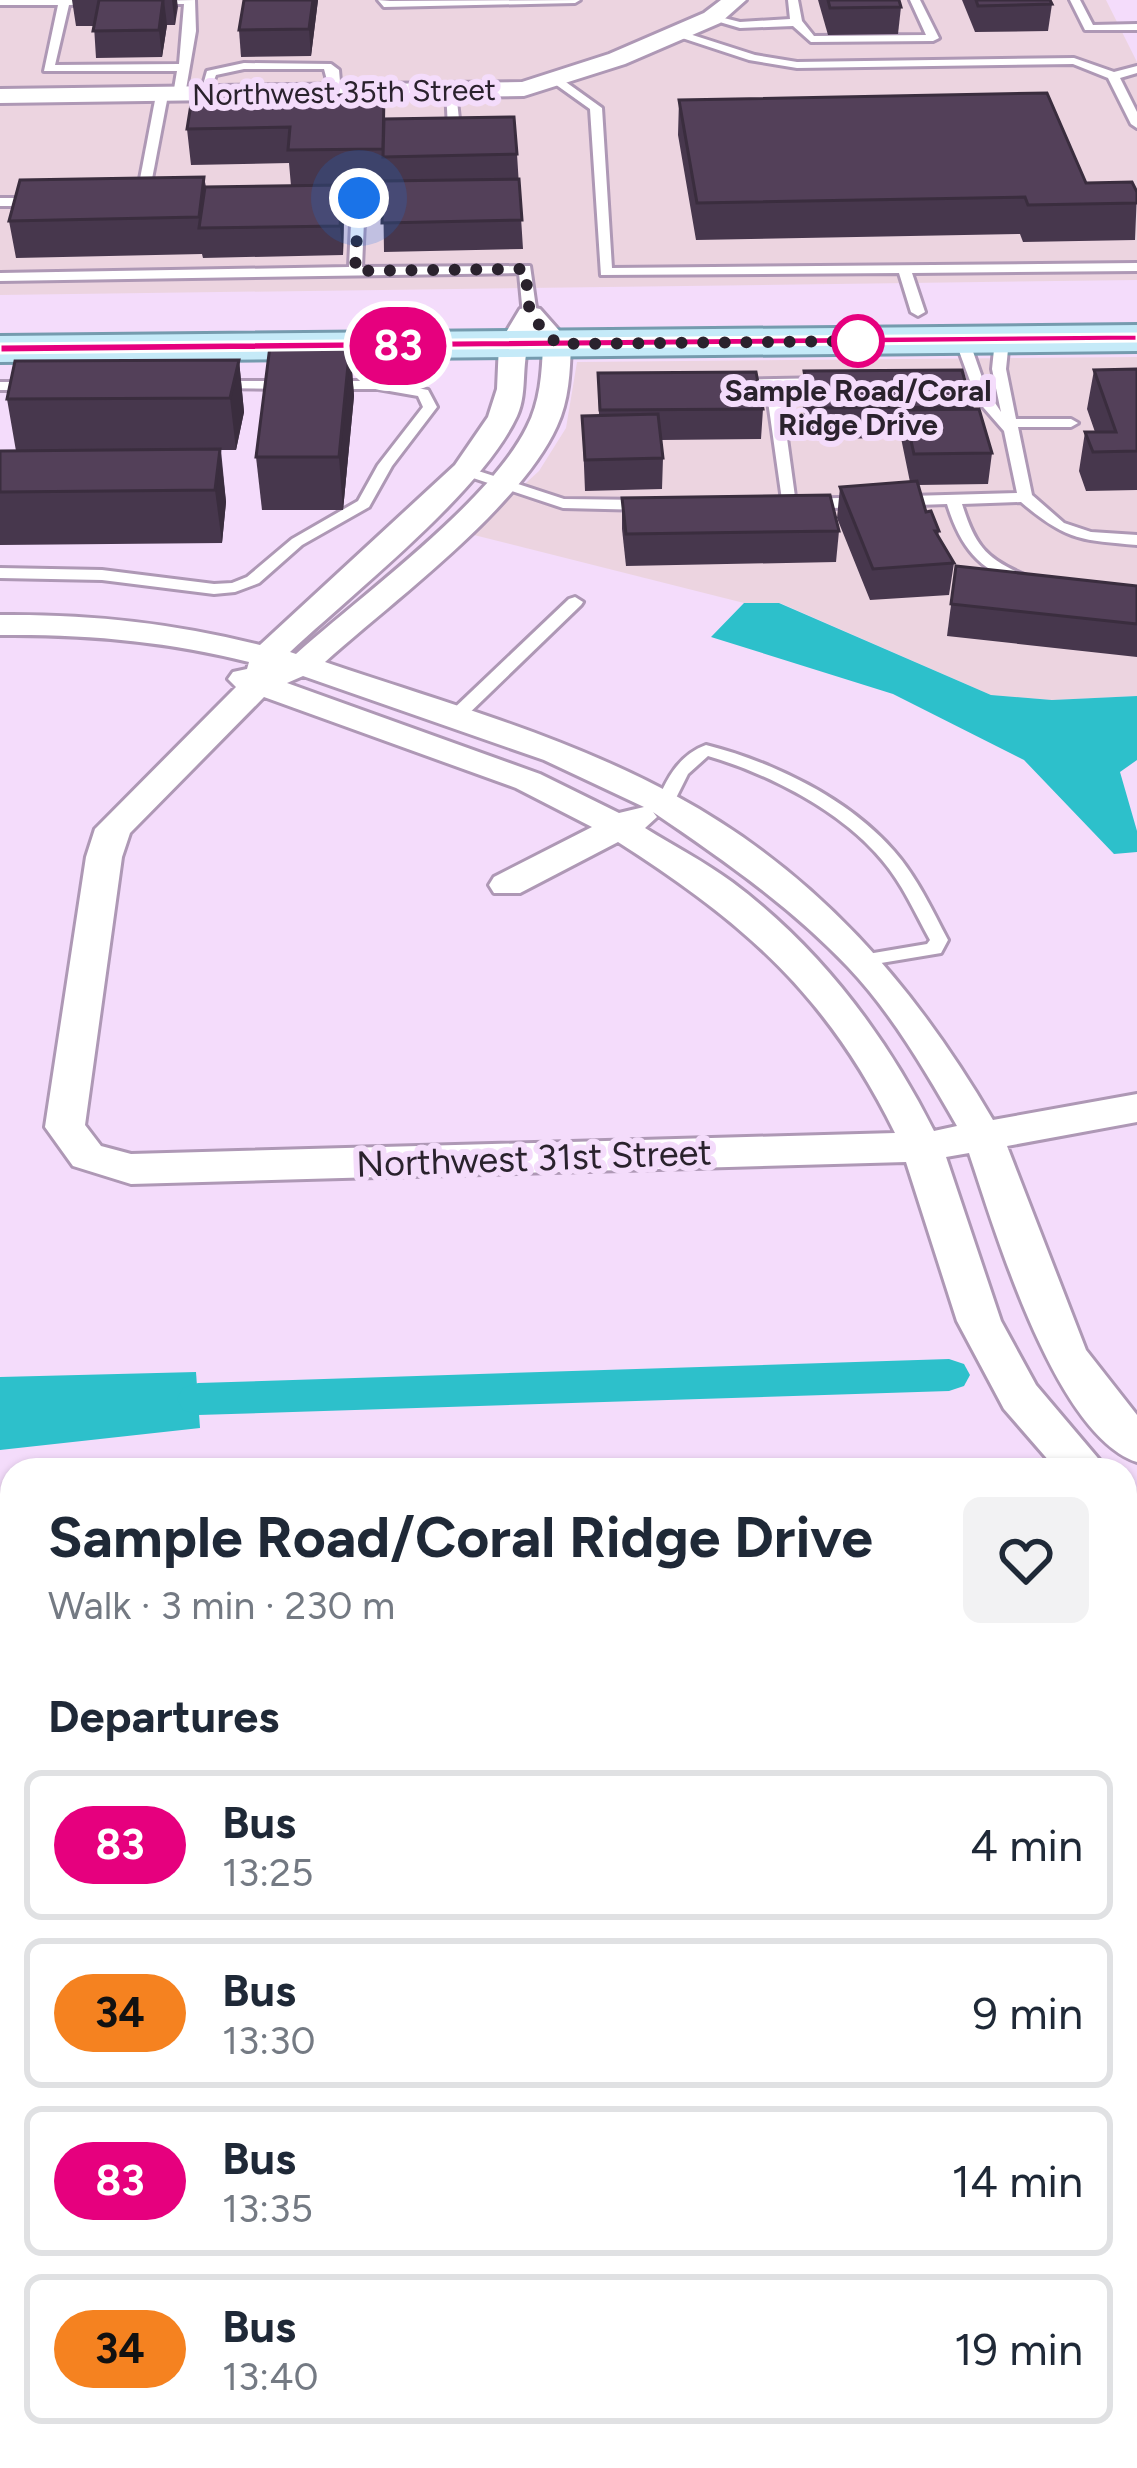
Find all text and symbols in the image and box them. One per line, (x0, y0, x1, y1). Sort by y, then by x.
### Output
street label: Northwest 35th Street (192, 71, 496, 113)
your location (329, 168, 389, 228)
line badge: 83 (344, 307, 452, 385)
marker: Sample Road/Coral Ridge Drive (833, 316, 883, 366)
text: 83 (373, 320, 423, 371)
place label: Sample Road/Coral Ridge Drive (724, 372, 992, 443)
street label: Northwest 31st Street (356, 1130, 712, 1186)
button: heart (963, 1497, 1089, 1623)
text: Sample Road/Coral Ridge Drive (48, 1503, 873, 1571)
text: Walk · 3 min · 230 m (48, 1582, 395, 1629)
text: Departures (48, 1689, 279, 1743)
text: Bus (222, 1795, 296, 1849)
text: 4 min (970, 1818, 1083, 1872)
text: 83 (95, 1819, 145, 1870)
text: 13:25 (222, 1849, 313, 1896)
text: Bus (222, 1963, 296, 2017)
text: 9 min (973, 1986, 1083, 2040)
text: 34 (95, 1987, 145, 2038)
text: 13:30 (222, 2017, 315, 2064)
text: Bus (222, 2131, 296, 2185)
text: 14 min (952, 2154, 1083, 2208)
text: 83 (95, 2155, 145, 2206)
text: 13:35 (222, 2185, 313, 2232)
text: Bus (222, 2299, 296, 2353)
text: 19 min (954, 2322, 1083, 2376)
text: 34 (95, 2323, 145, 2374)
text: 13:40 (222, 2353, 318, 2400)

